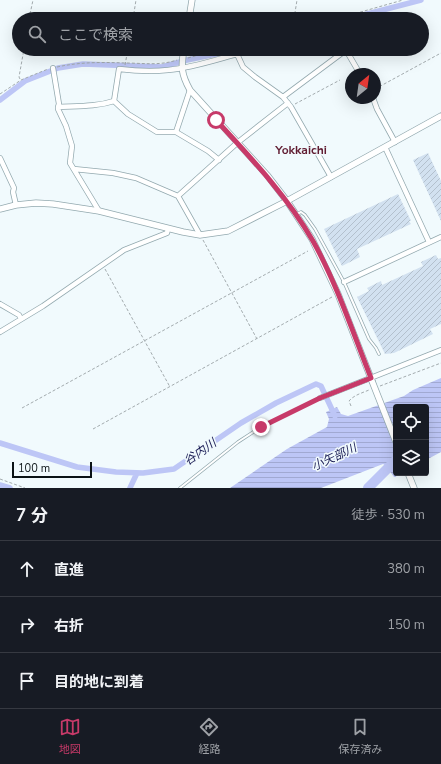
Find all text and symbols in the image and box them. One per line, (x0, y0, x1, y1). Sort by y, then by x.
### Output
search box (12, 12, 429, 56)
icon: search (26, 23, 48, 45)
text: ここで検索 (58, 25, 133, 45)
north arrow (345, 68, 381, 104)
route start (207, 111, 225, 129)
district label: Yokkaichi (274, 142, 327, 158)
map controls (393, 404, 429, 476)
button: locate (393, 404, 429, 440)
route end (252, 418, 270, 436)
water label: 谷内川 (181, 434, 221, 469)
water label: 小矢部川 (309, 439, 361, 474)
button: layers (393, 440, 429, 476)
scale bar (12, 460, 92, 479)
text: 100 m (18, 461, 50, 476)
text: 7 分 (16, 504, 48, 527)
text: 徒歩 · 530 m (351, 506, 425, 524)
icon: ahead (16, 558, 38, 580)
text: 直進 (54, 560, 84, 580)
text: 380 m (387, 560, 425, 578)
icon: right (16, 614, 38, 636)
text: 右折 (54, 616, 84, 636)
text: 150 m (387, 616, 425, 634)
icon: arrive (16, 670, 38, 692)
text: 目的地に到着 (54, 672, 144, 692)
tab: 地図 (59, 716, 81, 757)
tab: 経路 (198, 716, 220, 757)
tab: 保存済み (338, 716, 382, 757)

